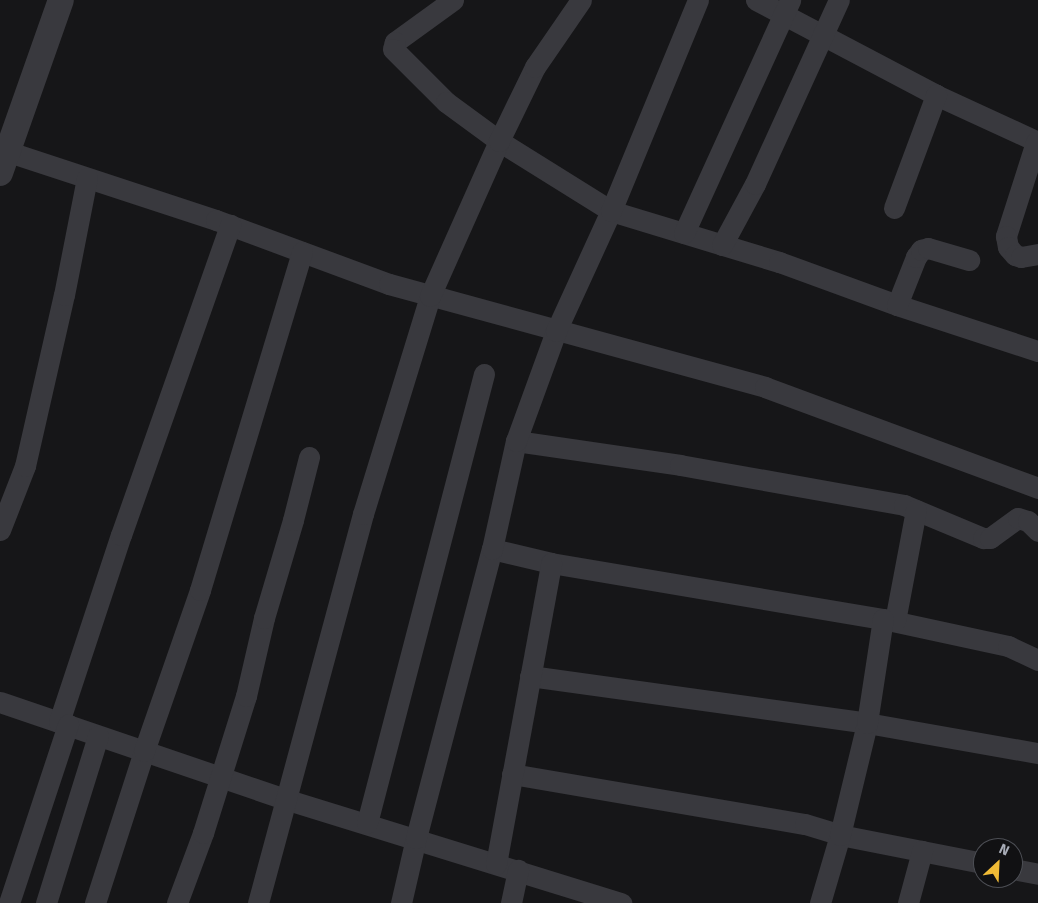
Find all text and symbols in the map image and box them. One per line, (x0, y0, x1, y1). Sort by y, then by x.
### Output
north arrow (973, 838, 1023, 888)
text: N (996, 840, 1012, 860)

